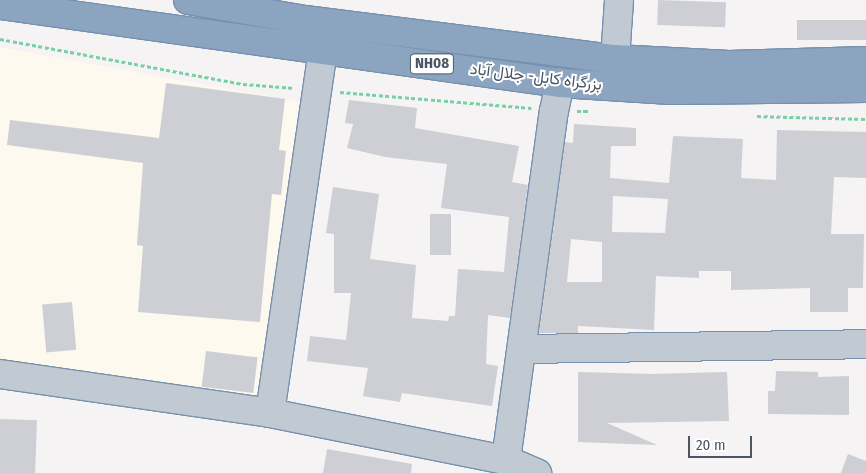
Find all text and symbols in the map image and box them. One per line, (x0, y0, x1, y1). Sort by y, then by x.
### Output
road number: NH08 (410, 52, 454, 76)
street label: بزرگراه کابل- جلال آباد (469, 59, 603, 95)
scale bar (691, 426, 755, 458)
text: 20 m (696, 436, 726, 454)

